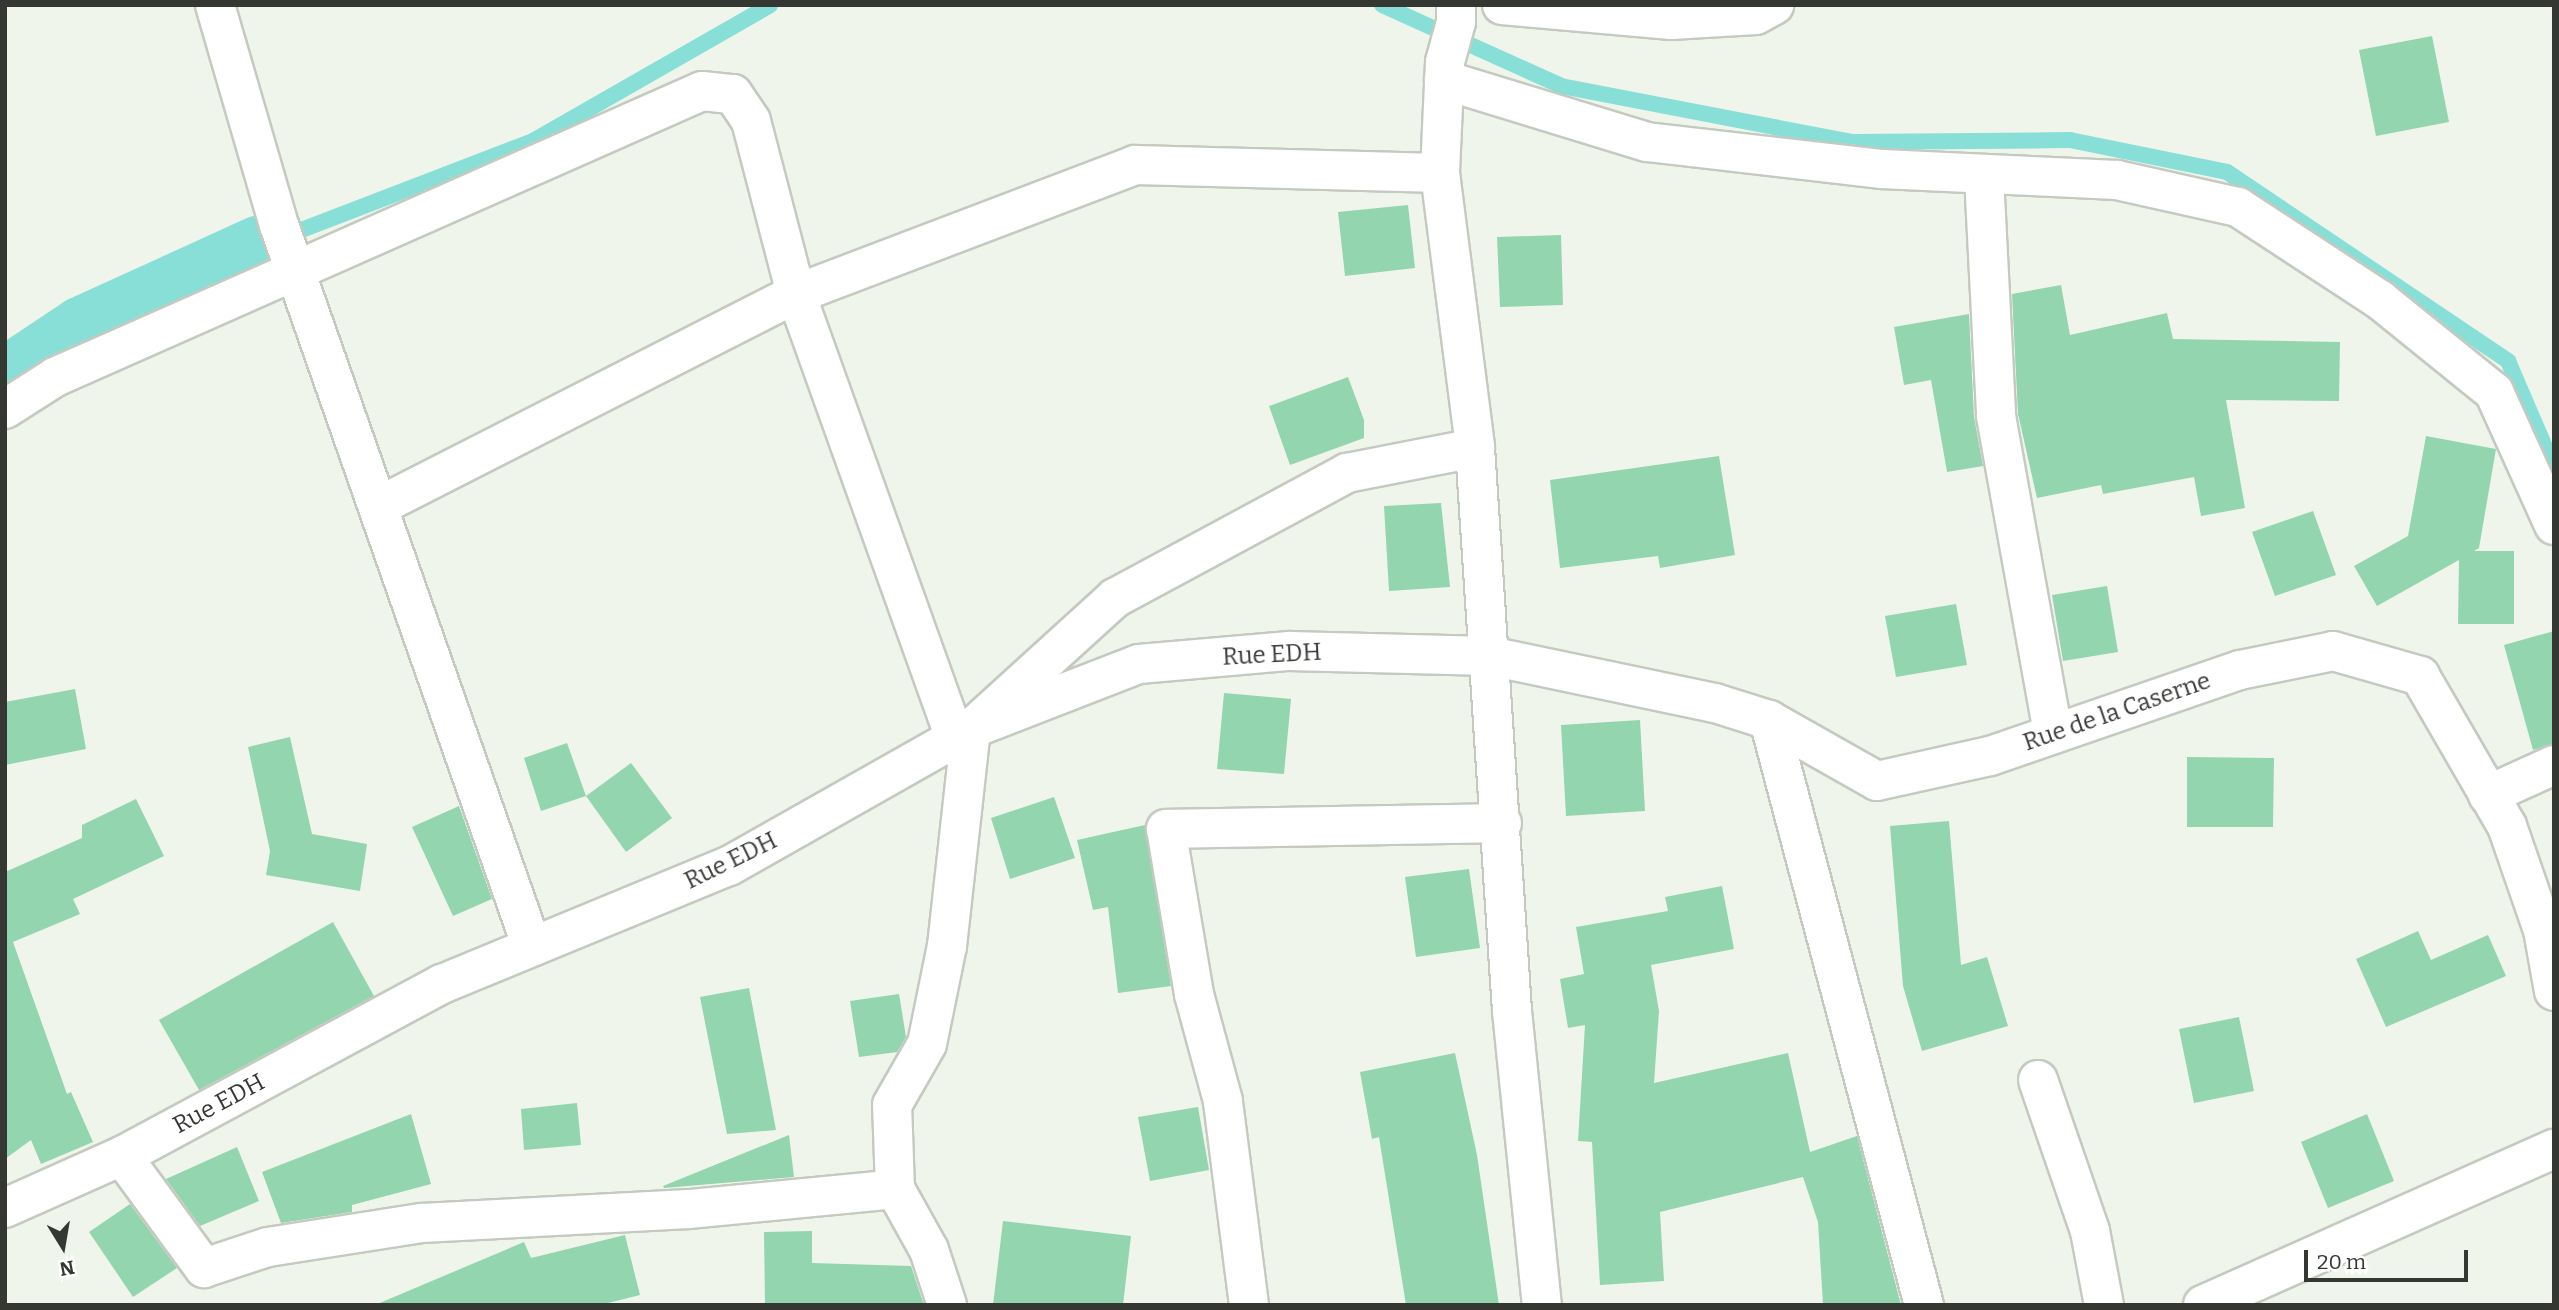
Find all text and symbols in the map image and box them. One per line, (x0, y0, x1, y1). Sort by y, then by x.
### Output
street label: Rue EDH (1222, 638, 1322, 672)
street label: Rue de la Caserne (2020, 666, 2214, 758)
street label: Rue EDH (680, 826, 782, 896)
street label: Rue EDH (168, 1068, 270, 1140)
north arrow (28, 1212, 98, 1282)
scale bar (2307, 1236, 2472, 1280)
text: 20 m (2317, 1249, 2366, 1275)
text: N (58, 1255, 77, 1281)

